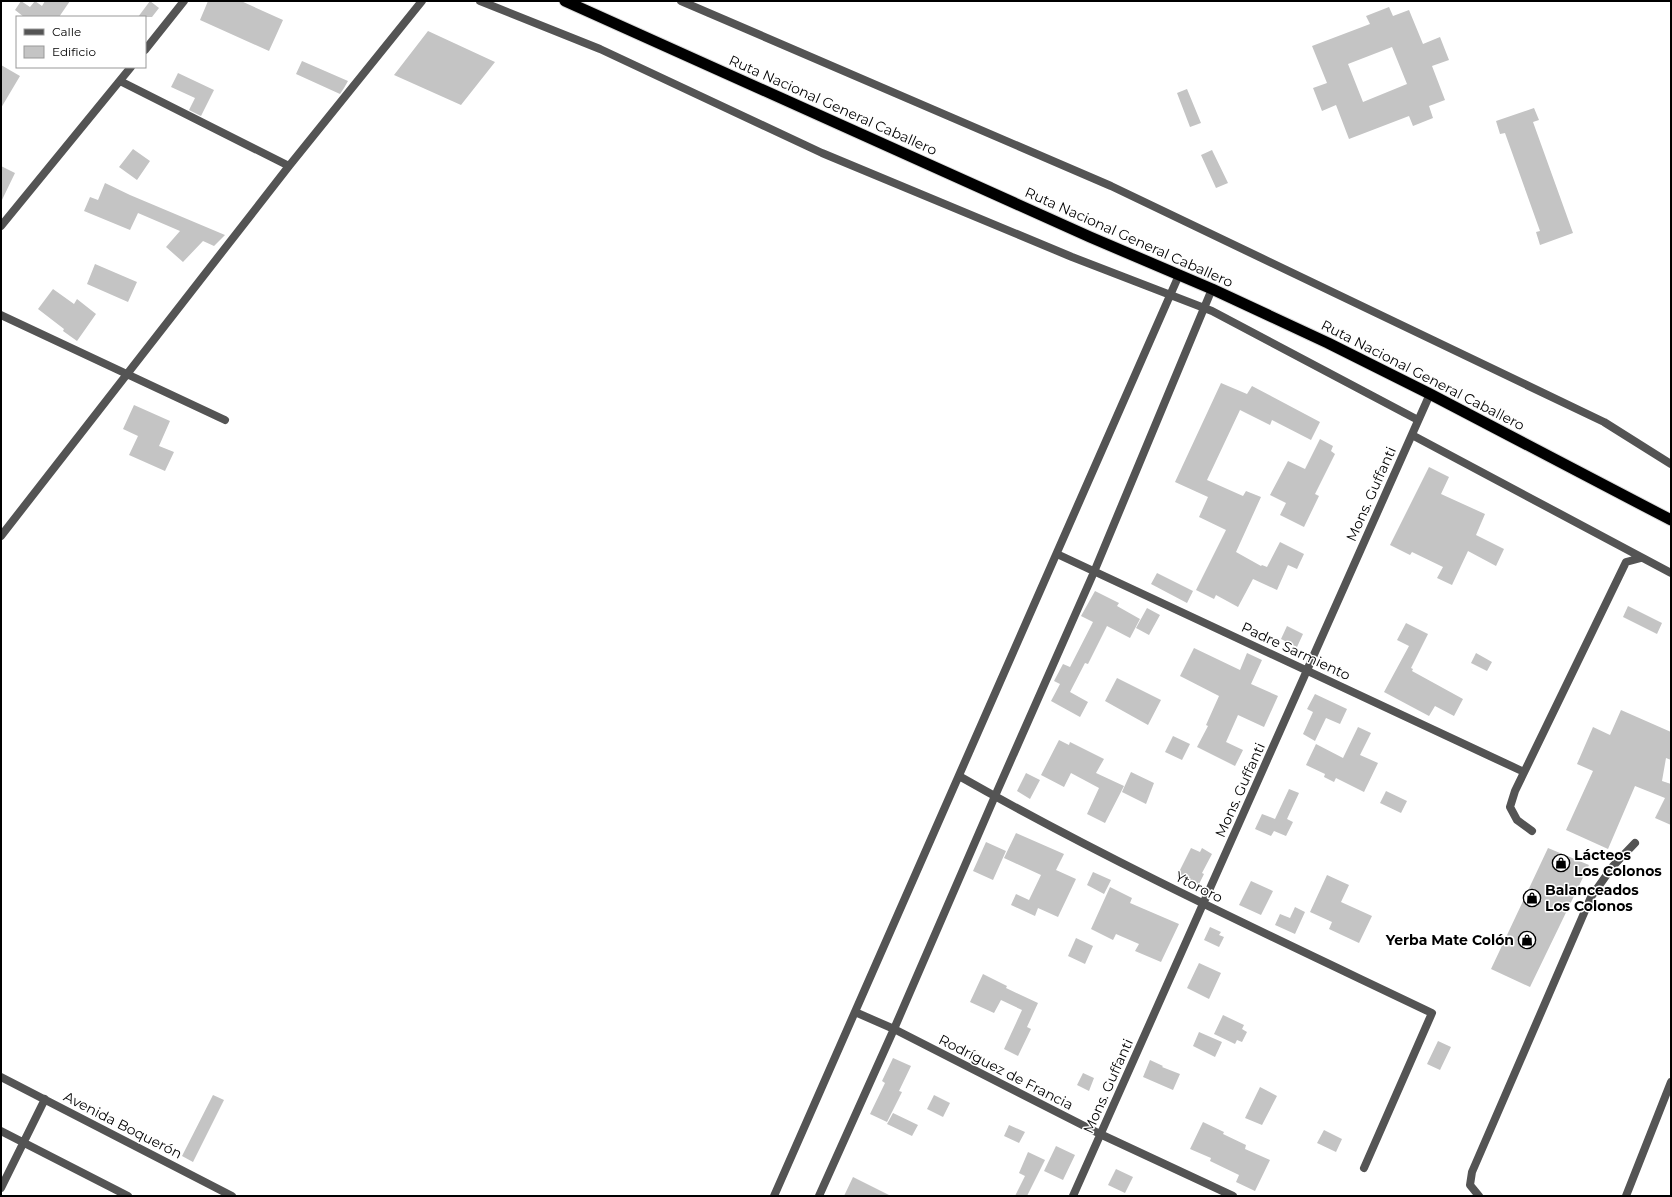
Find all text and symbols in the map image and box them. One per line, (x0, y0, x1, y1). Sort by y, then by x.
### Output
legend (16, 16, 146, 68)
text: Calle (52, 24, 81, 39)
text: Edificio (52, 44, 96, 59)
street label: Ruta Nacional General Caballero (726, 51, 940, 159)
street label: Ruta Nacional General Caballero (1022, 183, 1236, 291)
street label: Ruta Nacional General Caballero (1318, 316, 1528, 434)
street label: Mons. Guffanti (1342, 444, 1400, 544)
street label: Padre Sarmiento (1239, 618, 1354, 684)
street label: Mons. Guffanti (1211, 740, 1269, 840)
place label: Lácteos Los Colonos (1574, 846, 1662, 880)
shop icon: Lácteos Los Colonos (1551, 853, 1571, 873)
street label: Ytororo (1172, 867, 1226, 907)
place label: Balanceados Los Colonos (1545, 881, 1639, 915)
shop icon: Balanceados Los Colonos (1522, 888, 1542, 908)
shop icon: Yerba Mate Colón (1517, 930, 1537, 950)
place label: Yerba Mate Colón (1385, 931, 1514, 949)
street label: Rodríguez de Francia (936, 1030, 1076, 1114)
street label: Mons. Guffanti (1079, 1036, 1137, 1136)
street label: Avenida Boquerón (61, 1087, 185, 1163)

